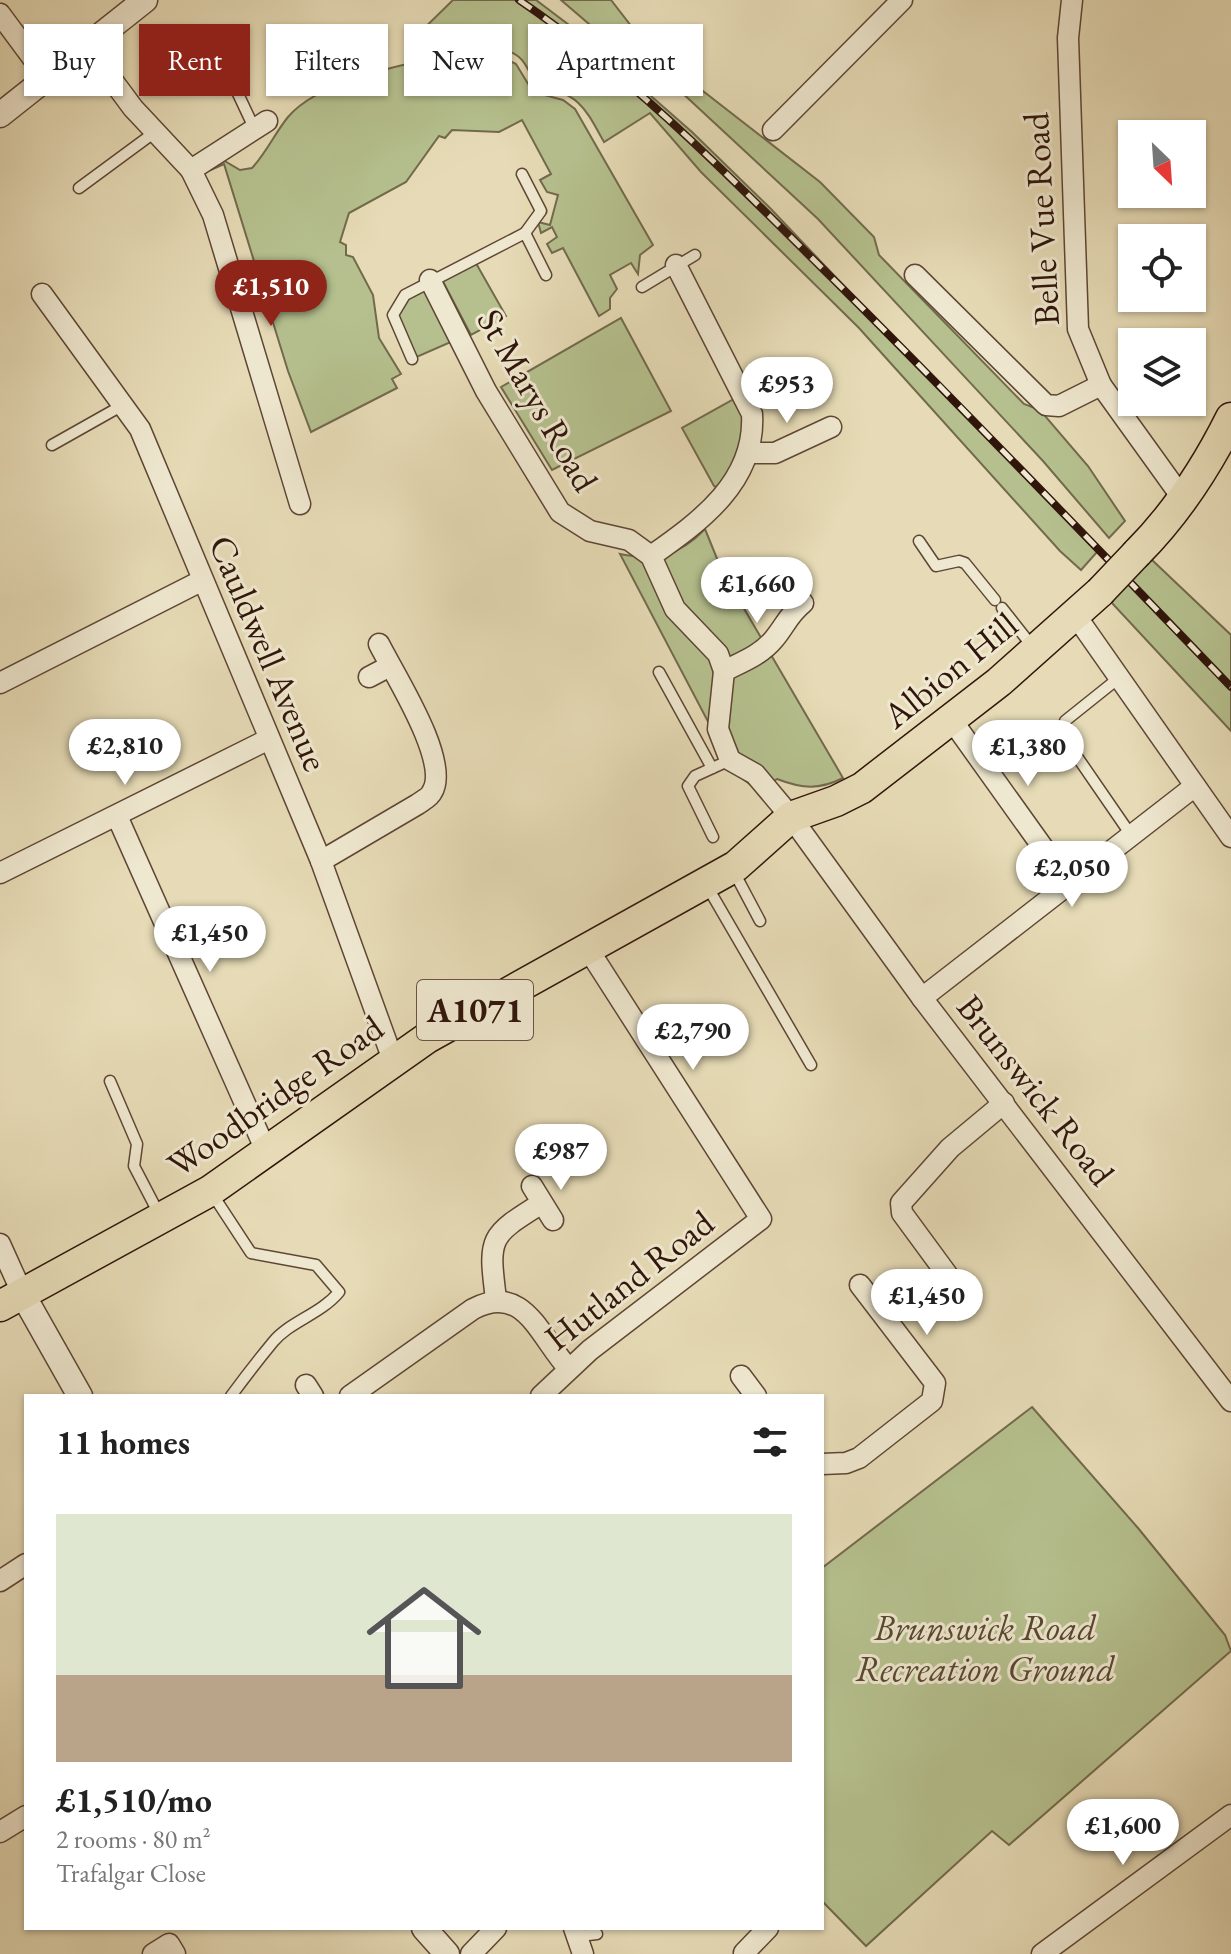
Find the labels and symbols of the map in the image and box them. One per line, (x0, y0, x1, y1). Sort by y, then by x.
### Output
street label: Belle Vue Road (1012, 110, 1070, 327)
north arrow (1118, 120, 1206, 208)
pin: £1,510 (206, 260, 336, 328)
street label: St Marys Road (467, 300, 610, 500)
pin: £953 (740, 357, 834, 425)
street label: Cauldwell Avenue (198, 528, 340, 778)
pin: £1,660 (692, 557, 822, 625)
street label: Albion Hill (872, 601, 1027, 739)
pin: £2,810 (60, 719, 190, 787)
pin: £1,380 (963, 720, 1093, 788)
pin: £2,050 (1007, 841, 1137, 909)
pin: £1,450 (145, 906, 275, 974)
road number: A1071 (417, 980, 533, 1040)
street label: Brunswick Road (947, 985, 1126, 1196)
street label: Woodbridge Road (158, 1004, 393, 1188)
pin: £2,790 (628, 1004, 758, 1072)
pin: £987 (514, 1124, 608, 1192)
street label: Hutland Road (535, 1199, 724, 1361)
pin: £1,450 (862, 1269, 992, 1337)
park label: Brunswick Road Recreation Ground (855, 1604, 1115, 1692)
pin: £1,600 (1058, 1799, 1188, 1867)

